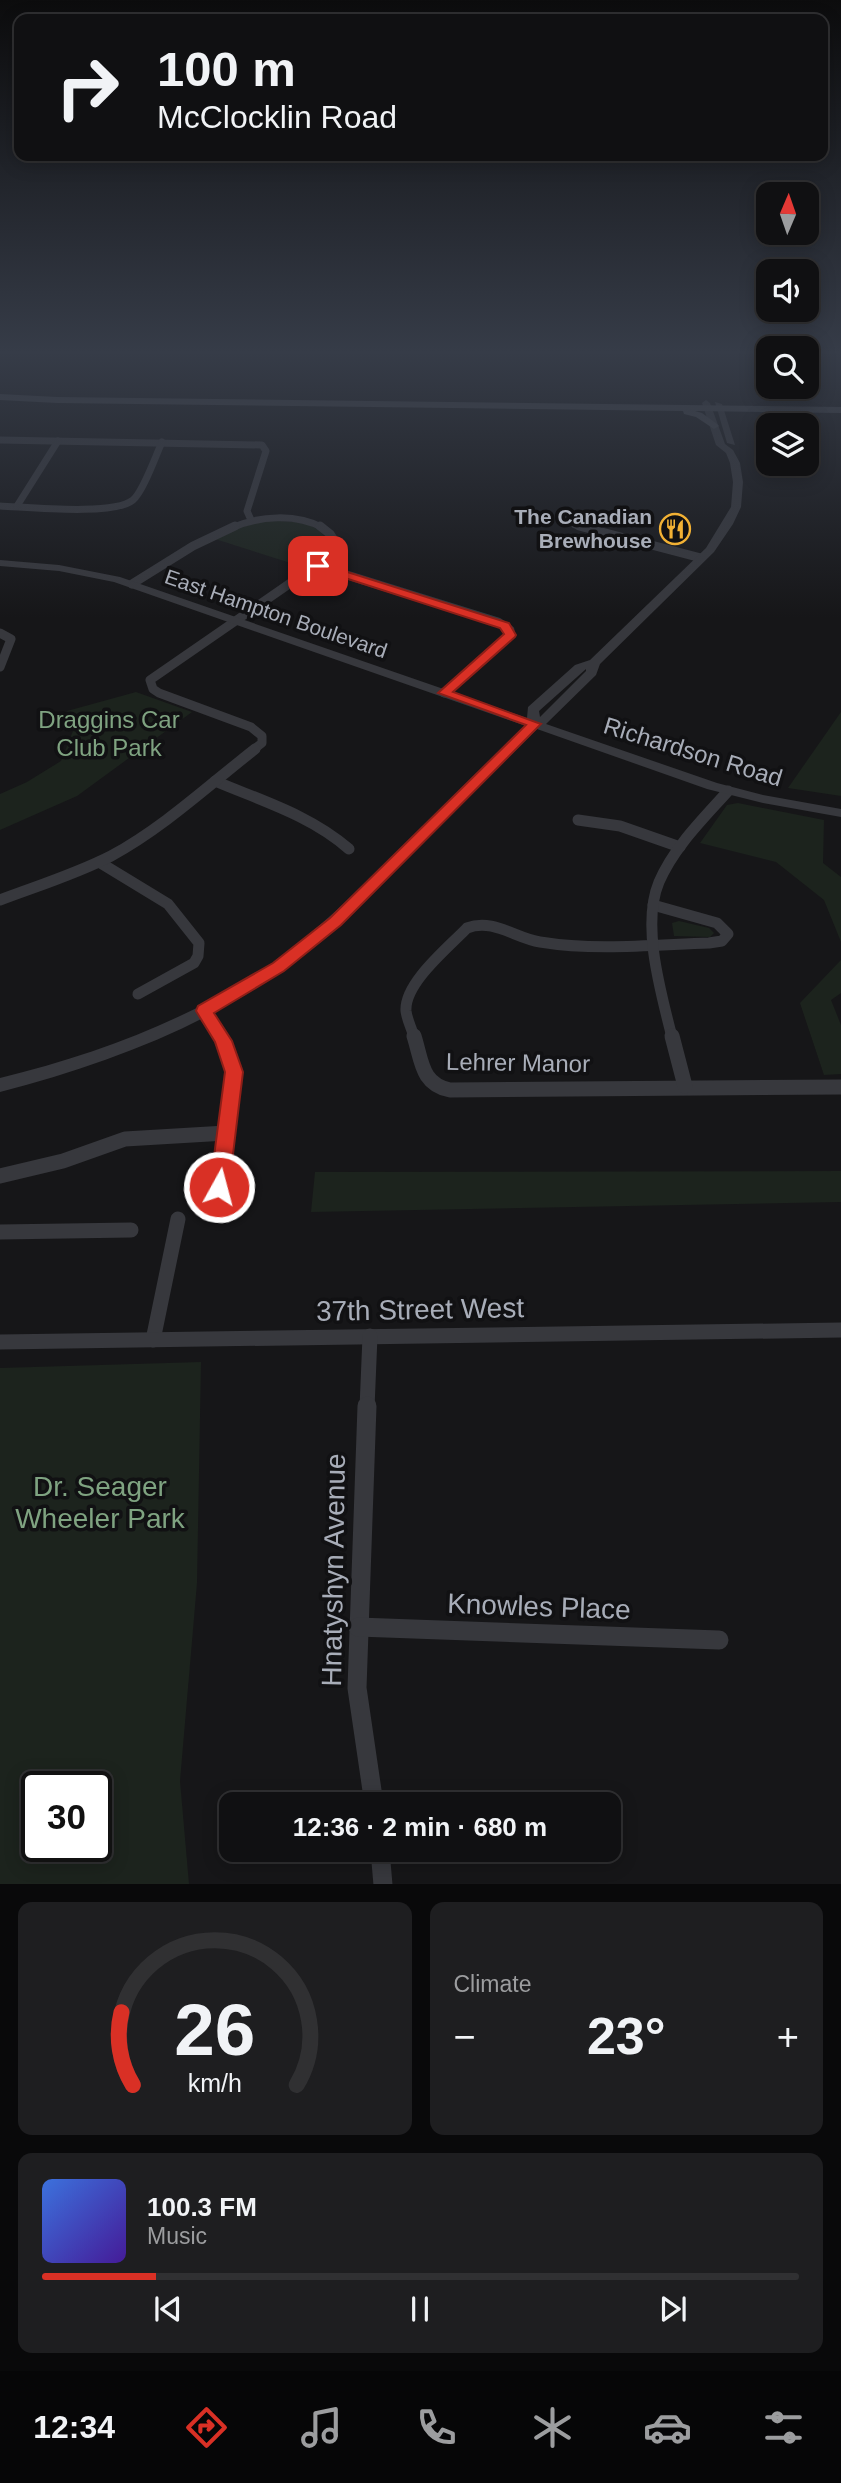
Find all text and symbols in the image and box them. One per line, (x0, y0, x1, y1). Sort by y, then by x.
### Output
icon: right (42, 42, 133, 133)
text: 100 m (157, 42, 296, 96)
text: McClocklin Road (157, 99, 397, 135)
north arrow (756, 182, 819, 245)
map controls (756, 182, 819, 476)
button: sound (756, 259, 819, 322)
button: search (756, 336, 819, 399)
button: layers (756, 413, 819, 476)
place label: The Canadian Brewhouse (514, 505, 652, 552)
restaurant icon: The Canadian Brewhouse (658, 512, 692, 546)
pin (288, 536, 348, 596)
icon: arrive (299, 547, 337, 585)
street label: East Hampton Boulevard (162, 565, 390, 662)
park label: Draggins Car Club Park (38, 706, 180, 761)
street label: Richardson Road (601, 712, 786, 792)
street label: Lehrer Manor (446, 1048, 590, 1077)
position arrow (182, 1150, 256, 1224)
street label: 37th Street West (316, 1292, 524, 1327)
street label: Hnatyshyn Avenue (316, 1453, 351, 1687)
park label: Dr. Seager Wheeler Park (15, 1471, 186, 1534)
street label: Knowles Place (447, 1588, 631, 1625)
speed limit sign: 30 (21, 1771, 112, 1862)
text: 12:36 · 2 min · 680 m (293, 1812, 547, 1842)
text: Climate (454, 1971, 531, 1997)
text: 26 (174, 1989, 255, 2070)
text: 23° (587, 2007, 666, 2065)
text: − (454, 2016, 476, 2058)
text: + (777, 2016, 799, 2058)
text: km/h (188, 2068, 242, 2096)
text: 100.3 FM (147, 2192, 257, 2222)
text: Music (147, 2223, 207, 2249)
icon: previous (149, 2290, 187, 2328)
icon: pause (401, 2290, 439, 2328)
icon: next (654, 2290, 692, 2328)
icon: directions (182, 2403, 231, 2452)
icon: music (297, 2403, 346, 2452)
icon: phone (412, 2403, 461, 2452)
icon: climate (528, 2403, 577, 2452)
icon: car (643, 2403, 692, 2452)
icon: filters (759, 2403, 808, 2452)
text: 12:34 (33, 2409, 115, 2445)

